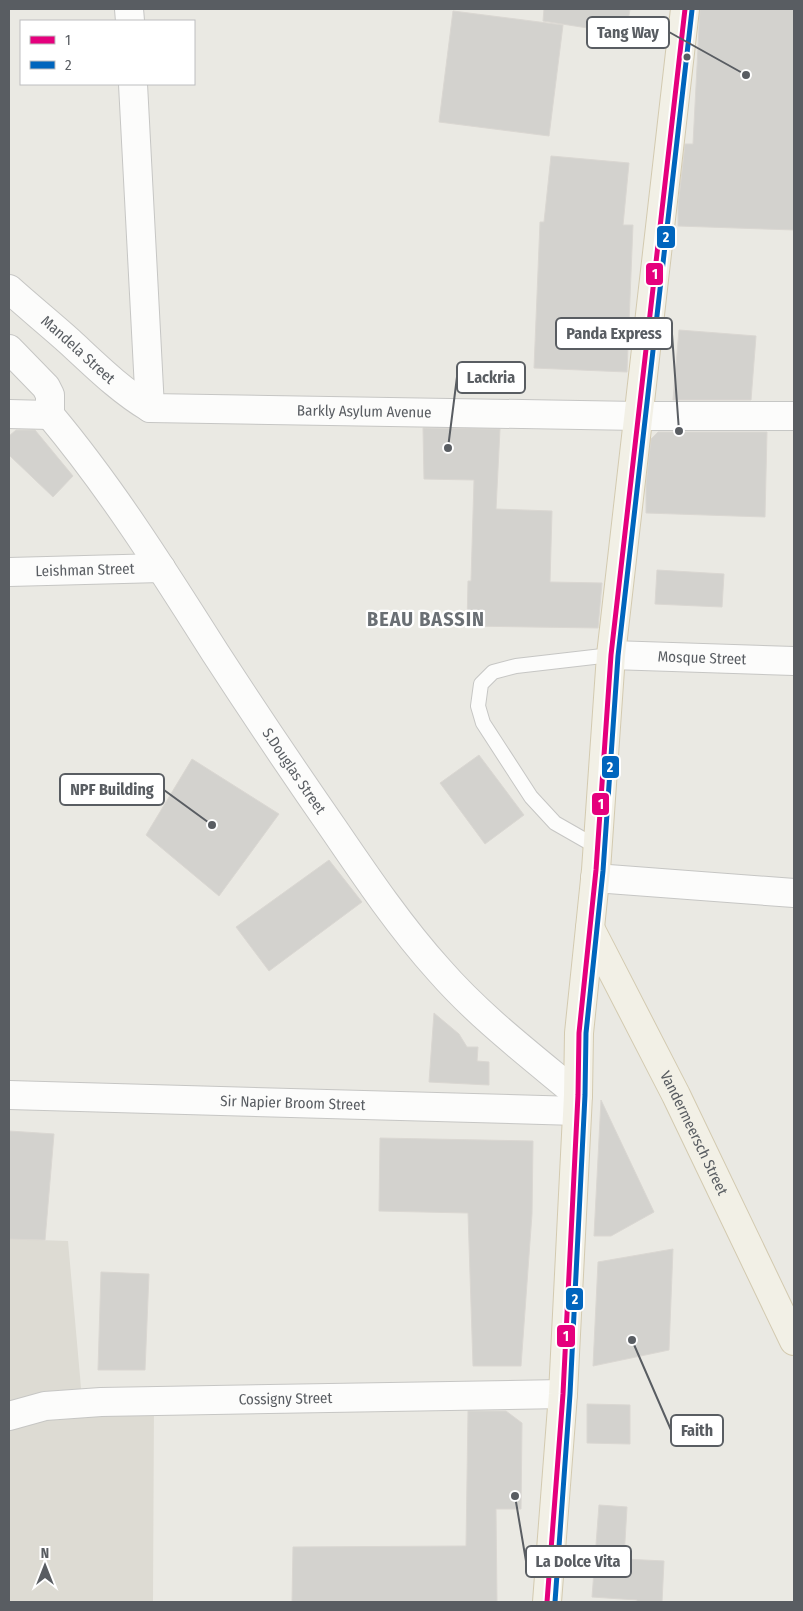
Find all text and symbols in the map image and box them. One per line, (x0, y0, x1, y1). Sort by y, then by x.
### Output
callout: Tang Way (587, 17, 669, 48)
legend (20, 20, 195, 85)
text: Tang Way (597, 23, 659, 42)
text: 1 (65, 31, 71, 49)
unlabelled marker (682, 52, 692, 62)
text: 2 (65, 56, 72, 74)
line badge: 2 (656, 225, 676, 249)
text: 2 (662, 229, 670, 246)
line badge: 1 (645, 262, 664, 286)
text: 1 (652, 266, 658, 283)
street label: Mandela Street (37, 312, 119, 388)
callout: Panda Express (556, 318, 672, 349)
text: Panda Express (566, 324, 662, 343)
callout: Lackria (457, 362, 525, 393)
text: Lackria (467, 368, 515, 387)
street label: Barkly Asylum Avenue (297, 401, 432, 422)
street label: Leishman Street (35, 560, 135, 580)
district label: BEAU BASSIN (367, 607, 485, 631)
street label: Mosque Street (657, 648, 747, 668)
street label: S.Douglas Street (258, 725, 330, 818)
line badge: 2 (601, 755, 620, 779)
text: 2 (606, 759, 614, 776)
callout: NPF Building (60, 774, 164, 805)
text: NPF Building (70, 780, 154, 799)
line badge: 1 (591, 792, 610, 816)
text: 1 (598, 796, 604, 813)
street label: Vandermeersch Street (656, 1068, 732, 1198)
street label: Sir Napier Broom Street (220, 1092, 366, 1114)
line badge: 2 (565, 1287, 584, 1311)
text: 2 (571, 1291, 579, 1308)
line badge: 1 (556, 1324, 576, 1348)
text: 1 (563, 1328, 569, 1345)
street label: Cossigny Street (238, 1389, 333, 1409)
callout: Faith (671, 1415, 723, 1446)
text: Faith (681, 1421, 713, 1440)
north arrow (20, 1541, 70, 1591)
text: N (41, 1545, 49, 1562)
callout: La Dolce Vita (526, 1546, 631, 1577)
text: La Dolce Vita (535, 1552, 621, 1571)

